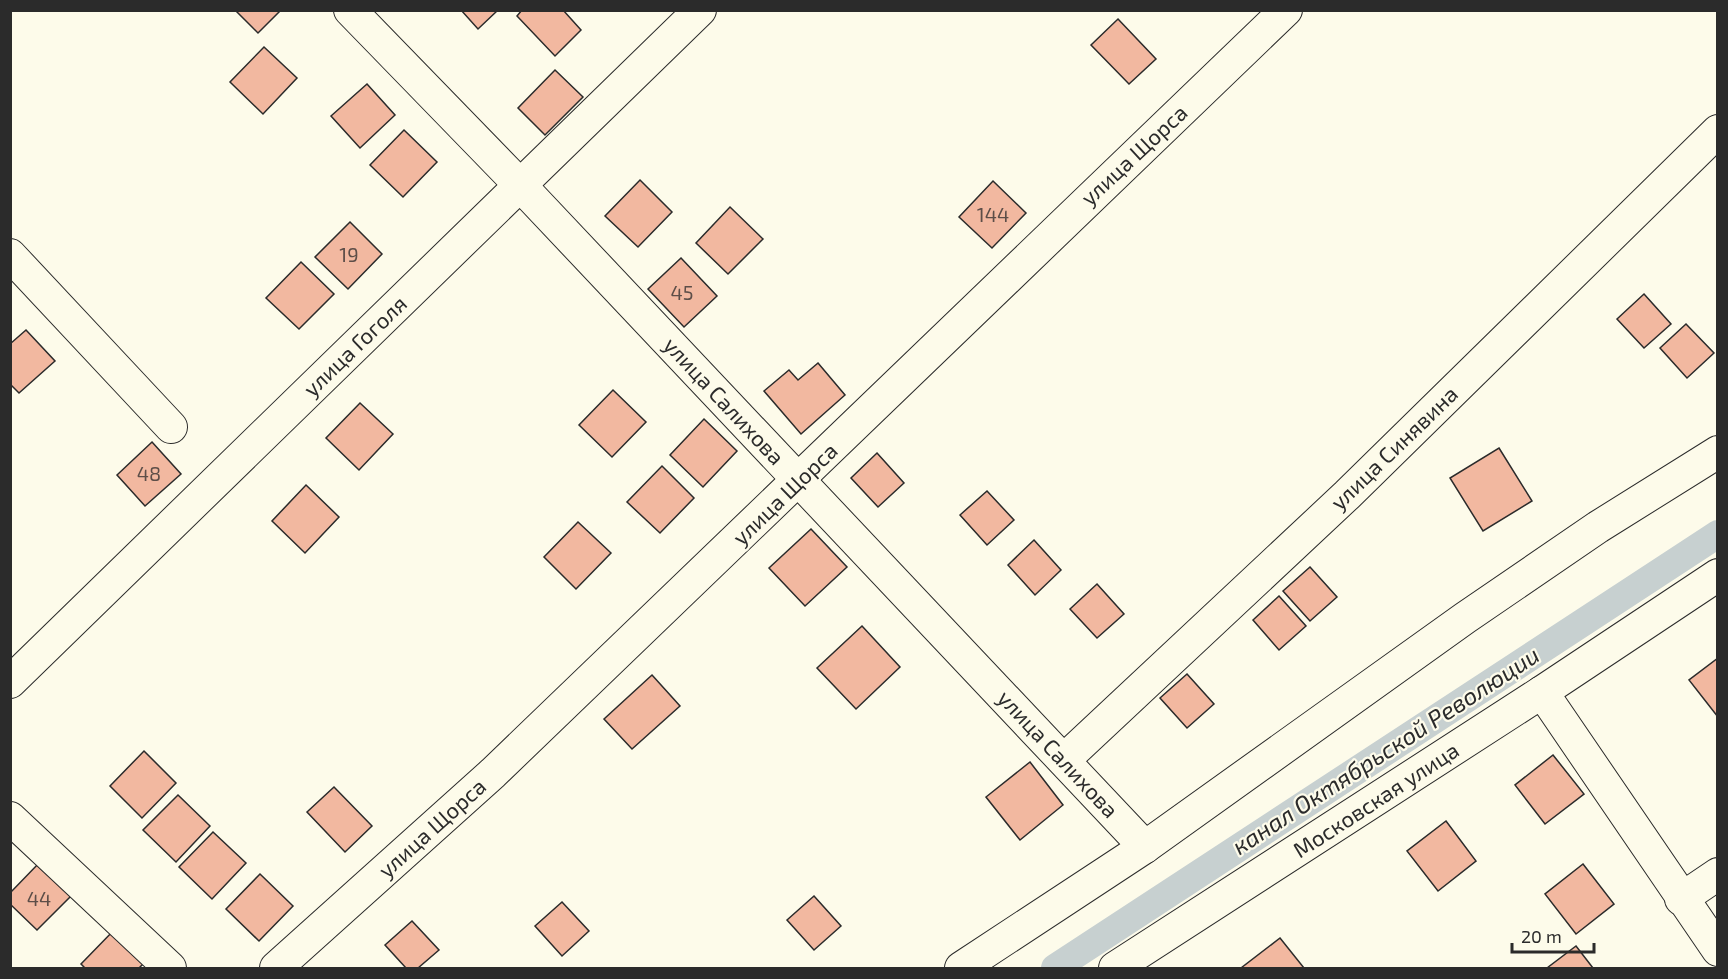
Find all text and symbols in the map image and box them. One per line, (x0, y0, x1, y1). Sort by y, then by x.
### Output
street label: улица Щорса (1075, 99, 1192, 211)
house number: 144 (977, 202, 1009, 226)
house number: 19 (339, 242, 359, 266)
house number: 45 (670, 280, 694, 304)
street label: улица Гоголя (297, 290, 412, 402)
street label: улица Салихова (658, 331, 790, 470)
street label: улица Синявина (1324, 380, 1463, 515)
street label: улица Щорса (726, 437, 843, 550)
house number: 48 (137, 461, 161, 485)
water label: канал Октябрьской Революции (1226, 639, 1544, 860)
street label: улица Салихова (992, 684, 1124, 823)
street label: Московская улица (1288, 736, 1464, 863)
street label: улица Щорса (372, 772, 491, 883)
house number: 44 (27, 886, 51, 910)
scale bar (1512, 916, 1594, 954)
text: 20 m (1521, 925, 1562, 947)

